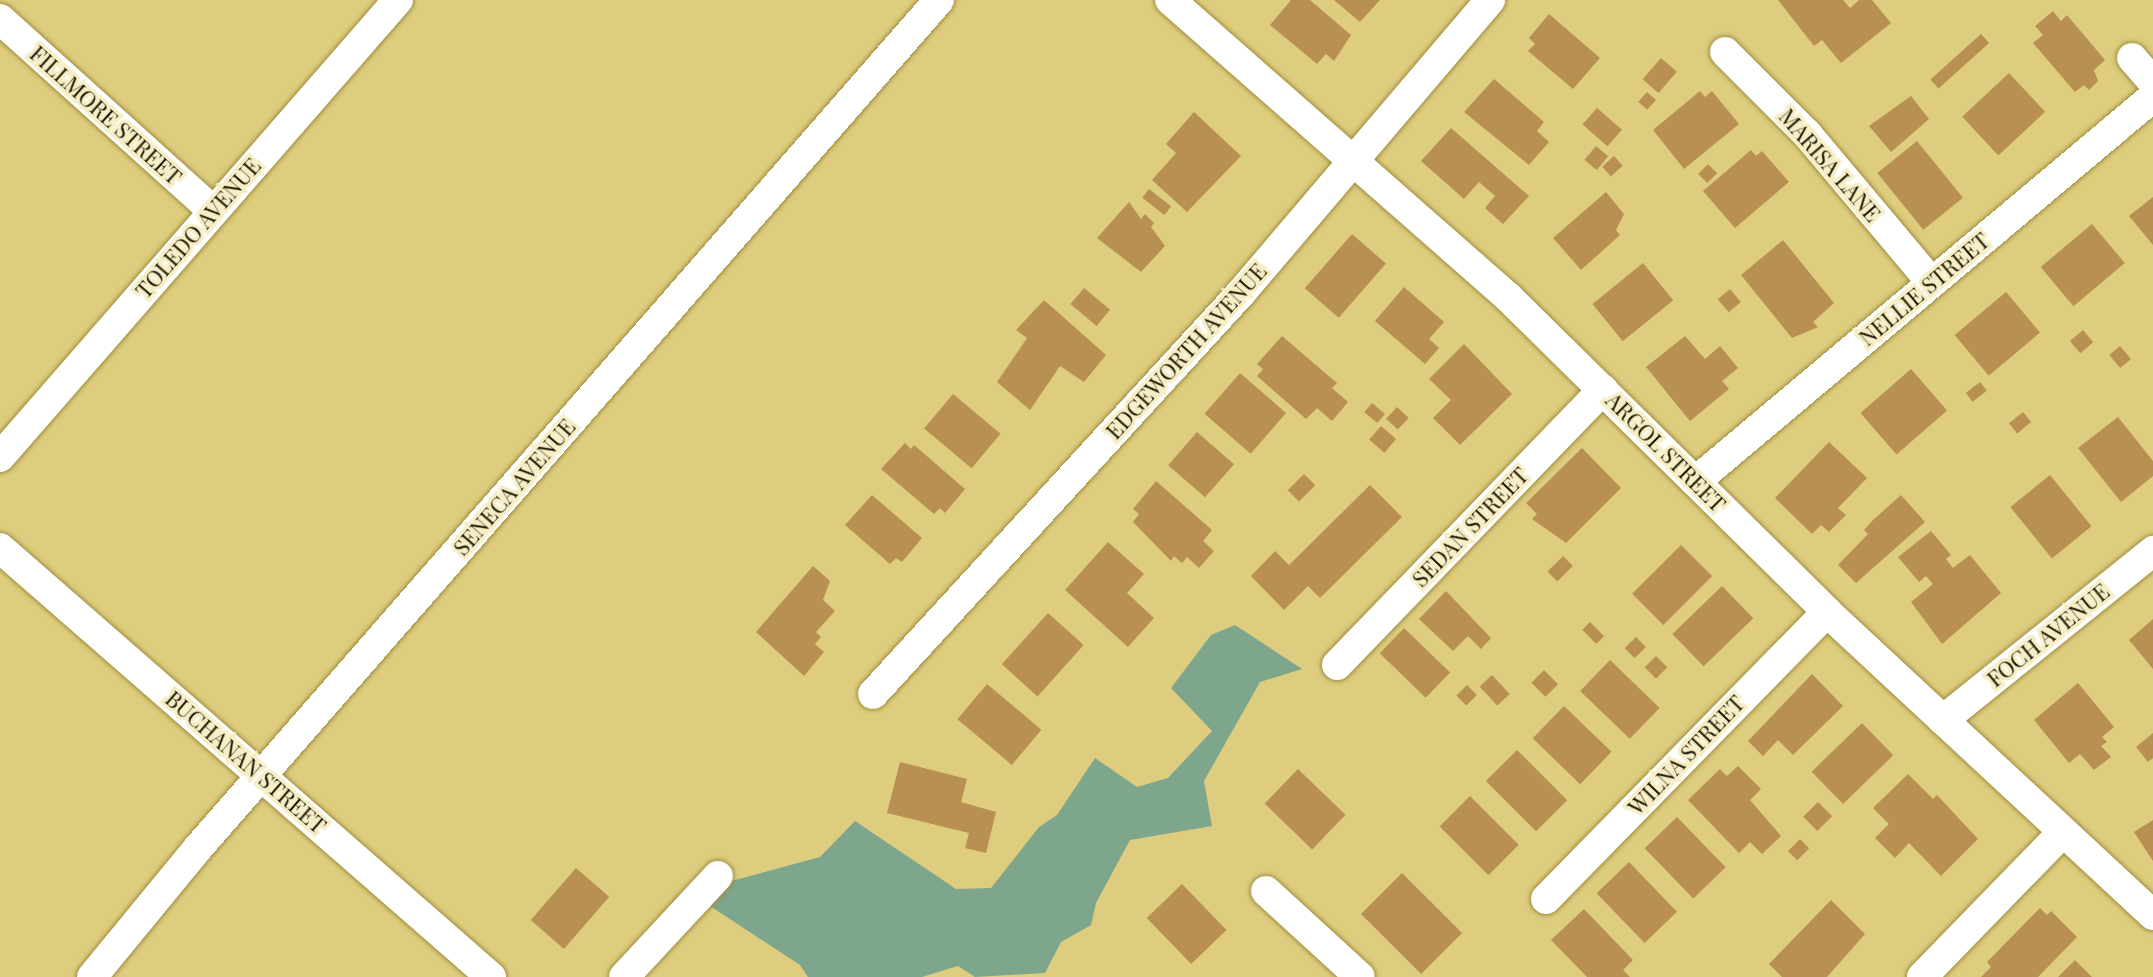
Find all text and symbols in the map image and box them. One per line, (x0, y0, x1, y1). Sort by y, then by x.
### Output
street label: FILLMORE STREET (25, 40, 187, 190)
street label: MARISA LANE (1774, 103, 1886, 227)
street label: TOLEDO AVENUE (130, 152, 266, 304)
street label: NELLIE STREET (1854, 227, 1994, 351)
street label: EDGEWORTH AVENUE (1100, 258, 1272, 444)
street label: ARGOL STREET (1601, 387, 1731, 517)
street label: SENECA AVENUE (447, 413, 581, 561)
street label: SEDAN STREET (1407, 462, 1533, 592)
street label: FOCH AVENUE (1981, 578, 2115, 692)
street label: BUCHANAN STREET (160, 685, 332, 839)
street label: WILNA STREET (1623, 690, 1749, 820)

